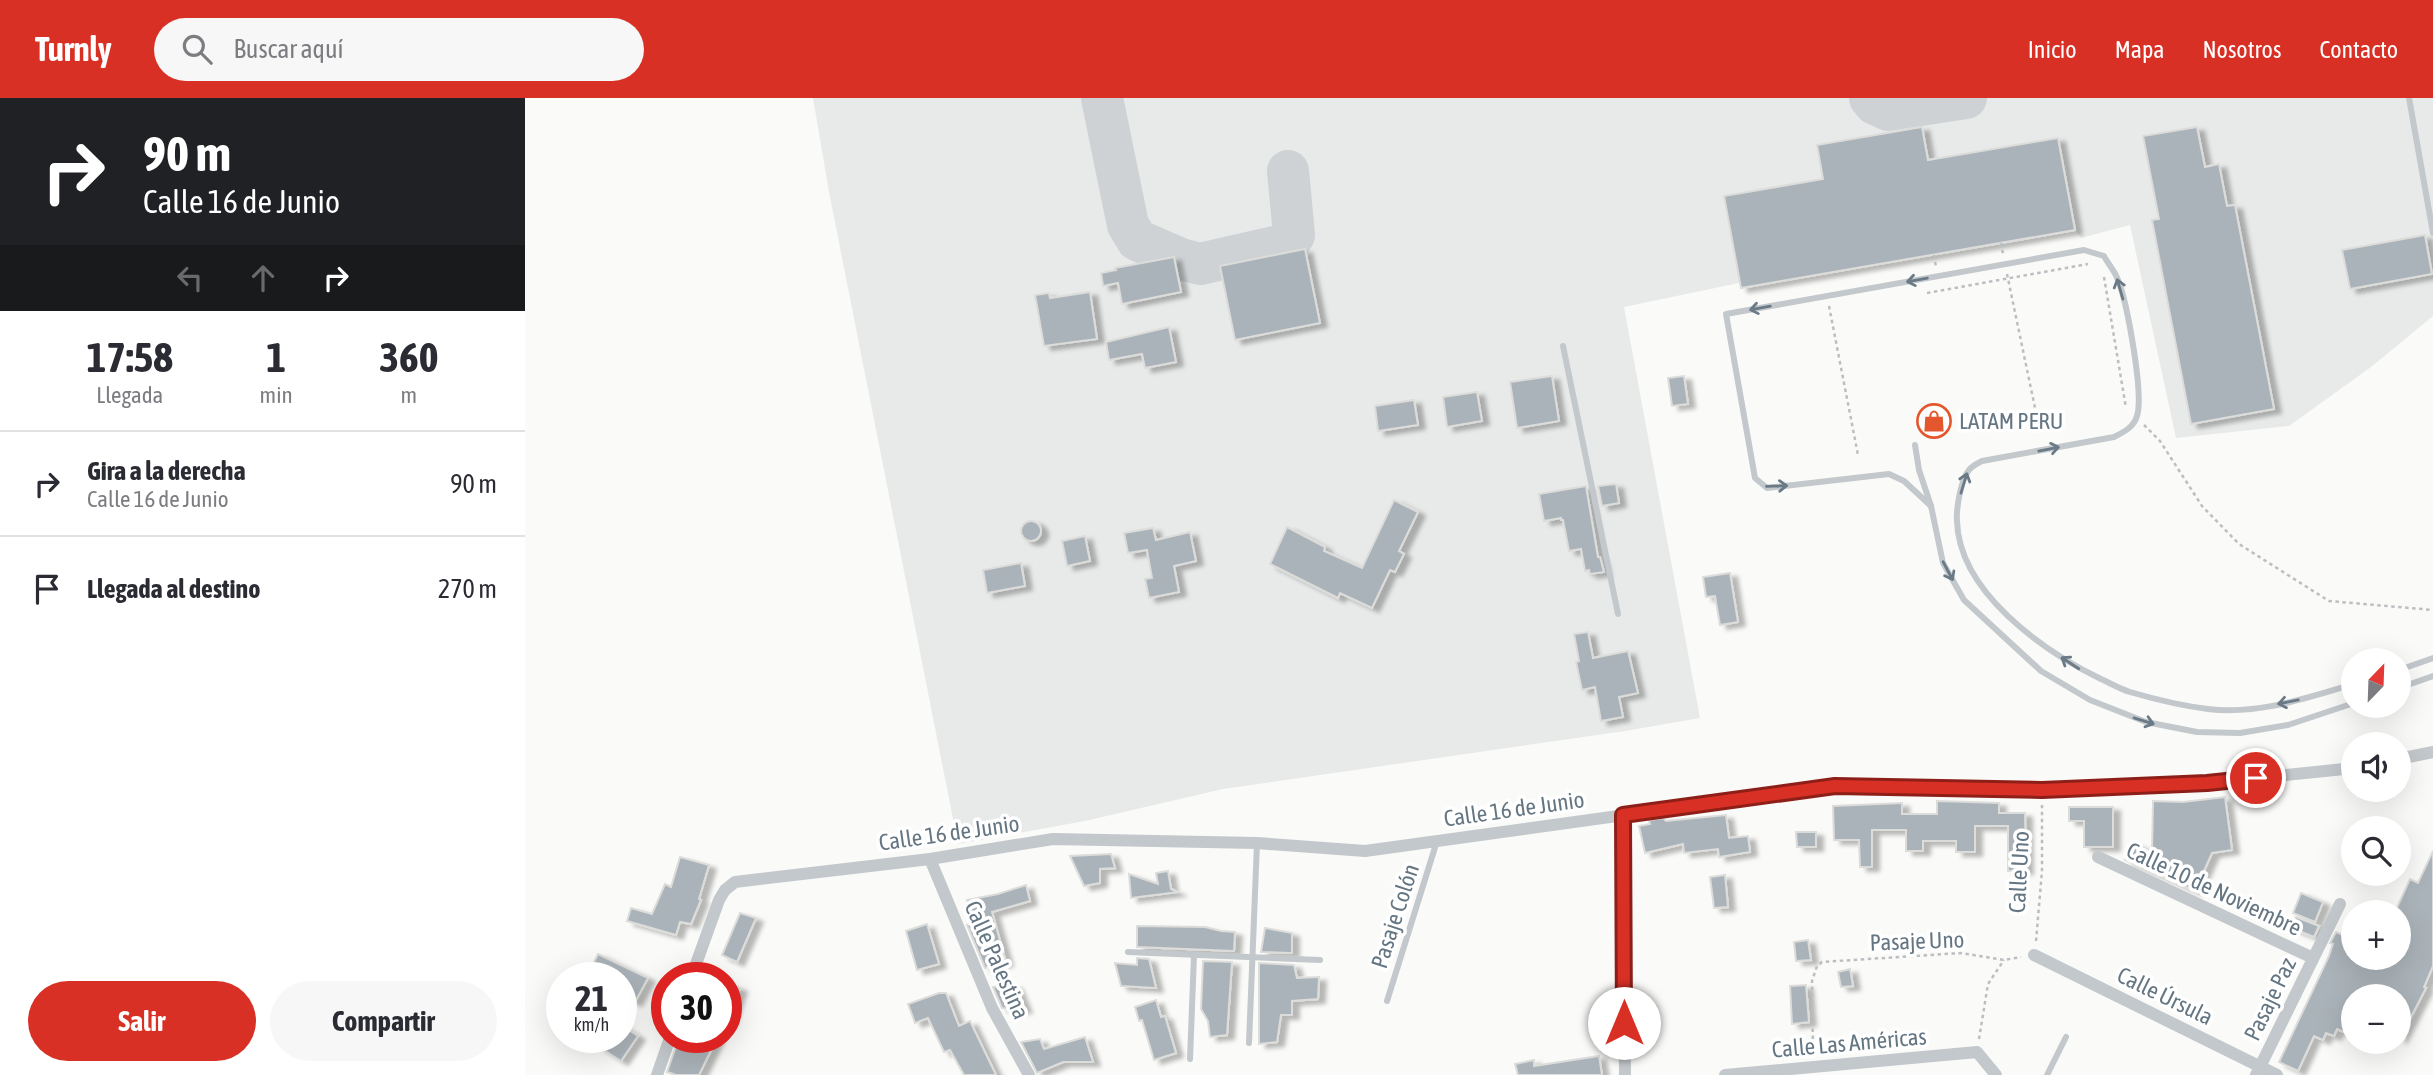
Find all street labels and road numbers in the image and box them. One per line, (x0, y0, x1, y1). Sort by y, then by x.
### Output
street label: Calle 16 de Junio (1442, 786, 1586, 832)
street label: Calle 16 de Junio (877, 810, 1021, 856)
street label: Calle Uno (2004, 830, 2034, 914)
street label: Calle 10 de Noviembre (2122, 837, 2306, 941)
street label: Pasaje Colón (1366, 861, 1424, 971)
street label: Calle Palestina (959, 897, 1035, 1023)
street label: Pasaje Uno (1869, 926, 1965, 956)
street label: Pasaje Paz (2239, 953, 2301, 1045)
street label: Calle Úrsula (2113, 962, 2217, 1030)
street label: Calle Las Américas (1771, 1023, 1927, 1063)

